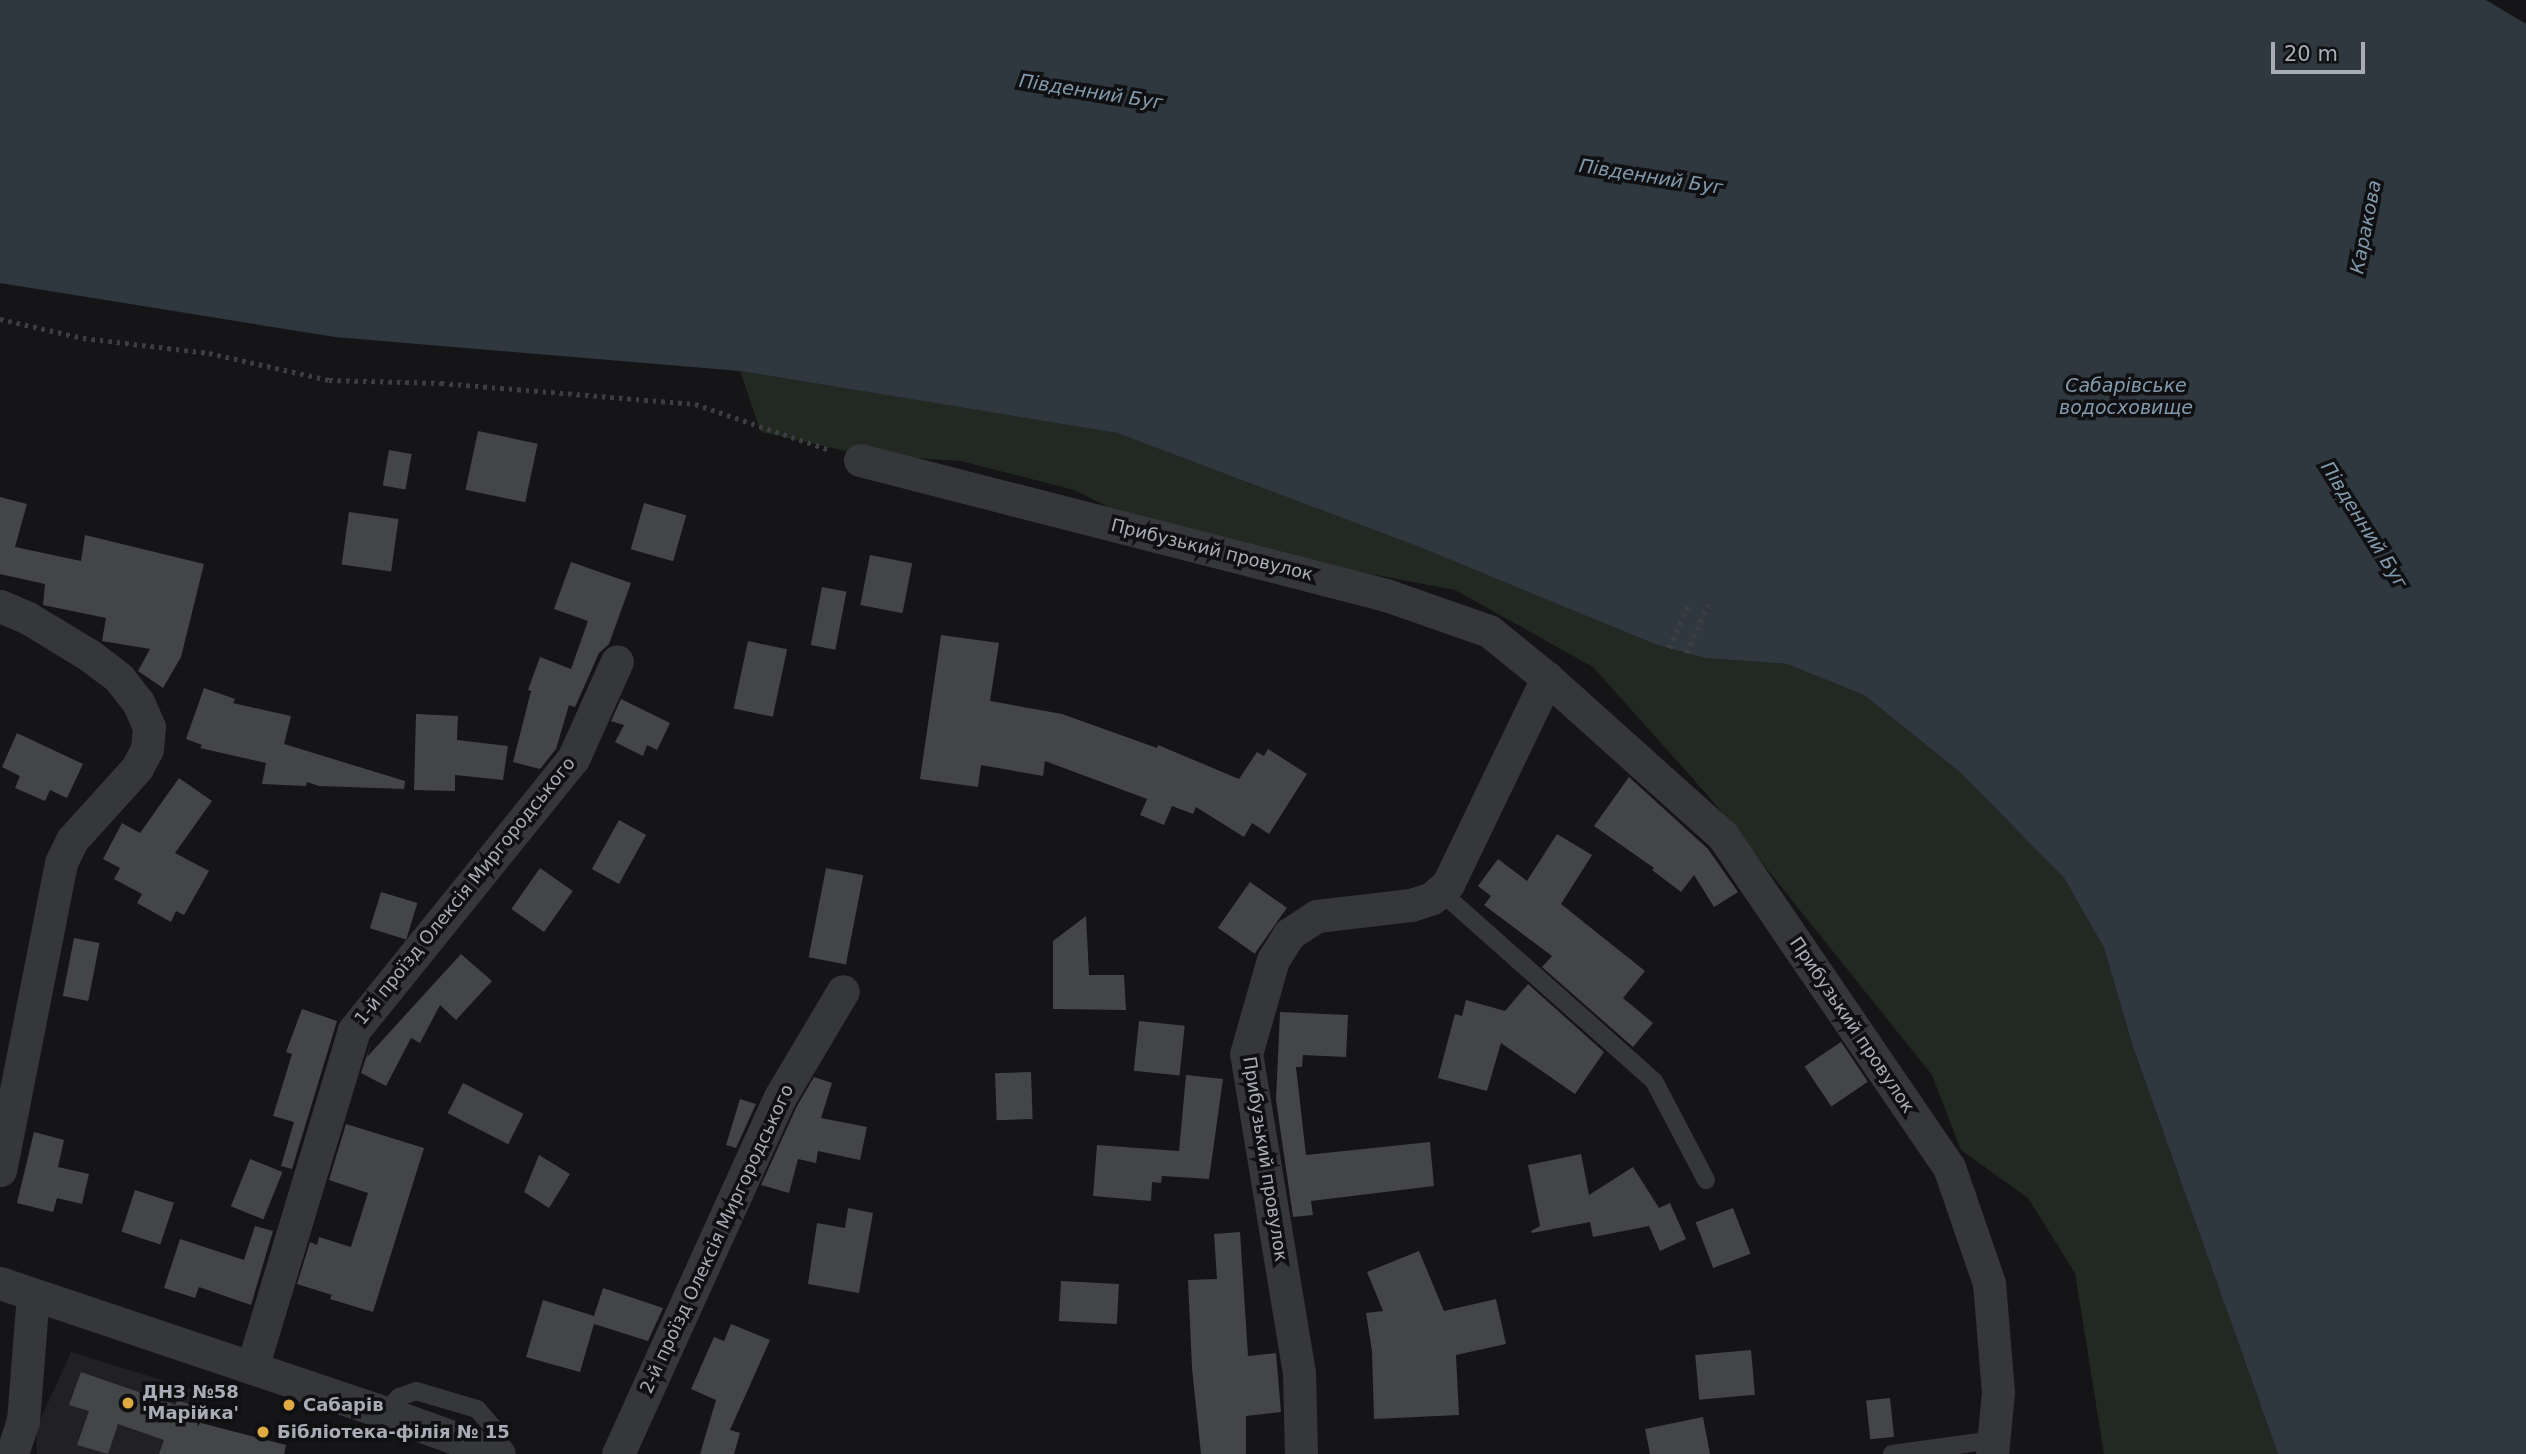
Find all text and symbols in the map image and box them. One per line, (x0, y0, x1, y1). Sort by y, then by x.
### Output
scale bar (2274, 28, 2368, 72)
text: 20 m (2284, 42, 2338, 66)
water label: Південний Буг (1017, 69, 1165, 115)
water label: Південний Буг (1577, 154, 1725, 200)
water label: Каракова (2346, 178, 2386, 276)
water label: Сабарівське водосховище (2059, 375, 2193, 419)
water label: Південний Буг (2316, 457, 2412, 593)
street label: Прибузький провулок (1109, 514, 1315, 586)
street label: 1-й проїзд Олексія Миргородського (350, 753, 580, 1029)
street label: Прибузький провулок (1785, 933, 1919, 1117)
street label: Прибузький провулок (1238, 1055, 1292, 1263)
street label: 2-й проїзд Олексія Миргородського (636, 1081, 798, 1397)
place label: ДНЗ №58 'Марійка' (142, 1382, 239, 1424)
place label: Сабарів (303, 1394, 384, 1416)
marker: ДНЗ №58 'Марійка' (120, 1395, 136, 1411)
marker: Сабарів (281, 1397, 297, 1413)
place label: Бібліотека-філія № 15 (277, 1421, 510, 1443)
marker: Бібліотека-філія № 15 (255, 1424, 271, 1440)

